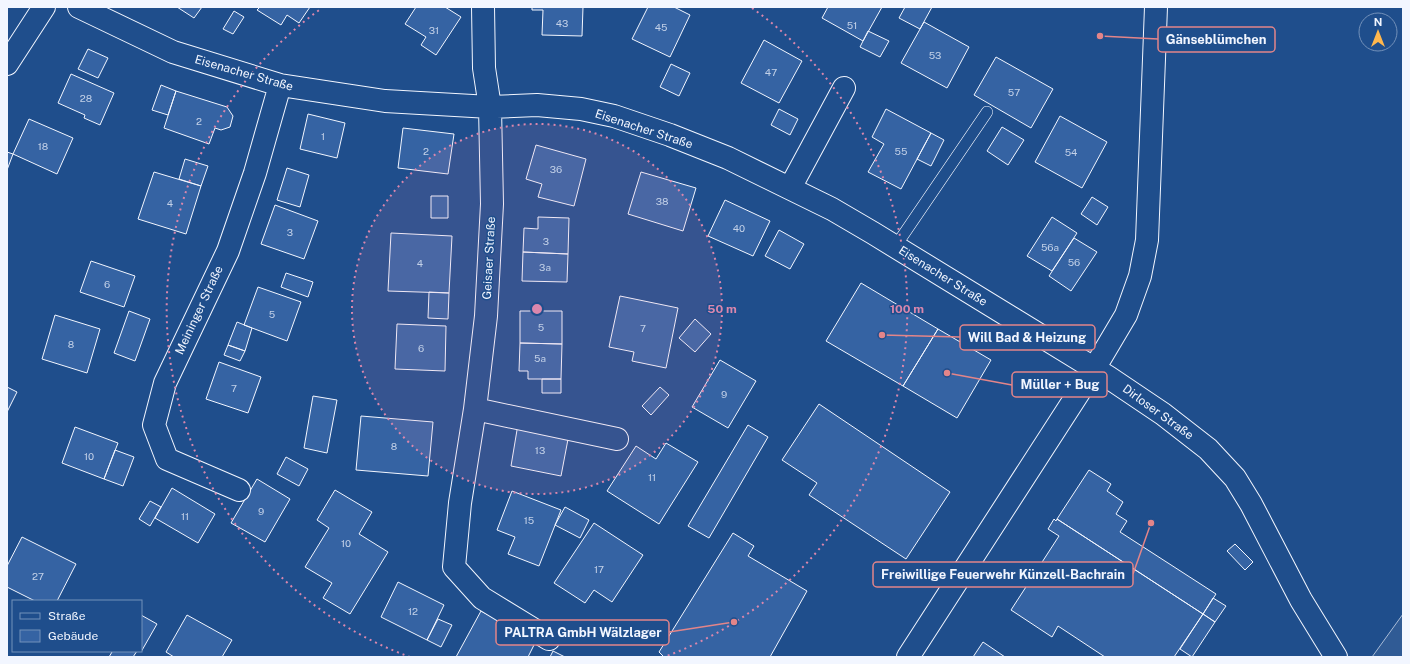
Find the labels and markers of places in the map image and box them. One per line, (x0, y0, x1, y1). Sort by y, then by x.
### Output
callout: Gänseblümchen (1158, 27, 1275, 52)
centre of rings (530, 302, 544, 316)
callout: Will Bad & Heizung (960, 325, 1095, 350)
callout: Müller + Bug (1012, 372, 1107, 397)
callout: Freiwillige Feuerwehr Künzell-Bachrain (873, 562, 1133, 587)
callout: PALTRA GmbH Wälzlager (496, 620, 669, 645)

